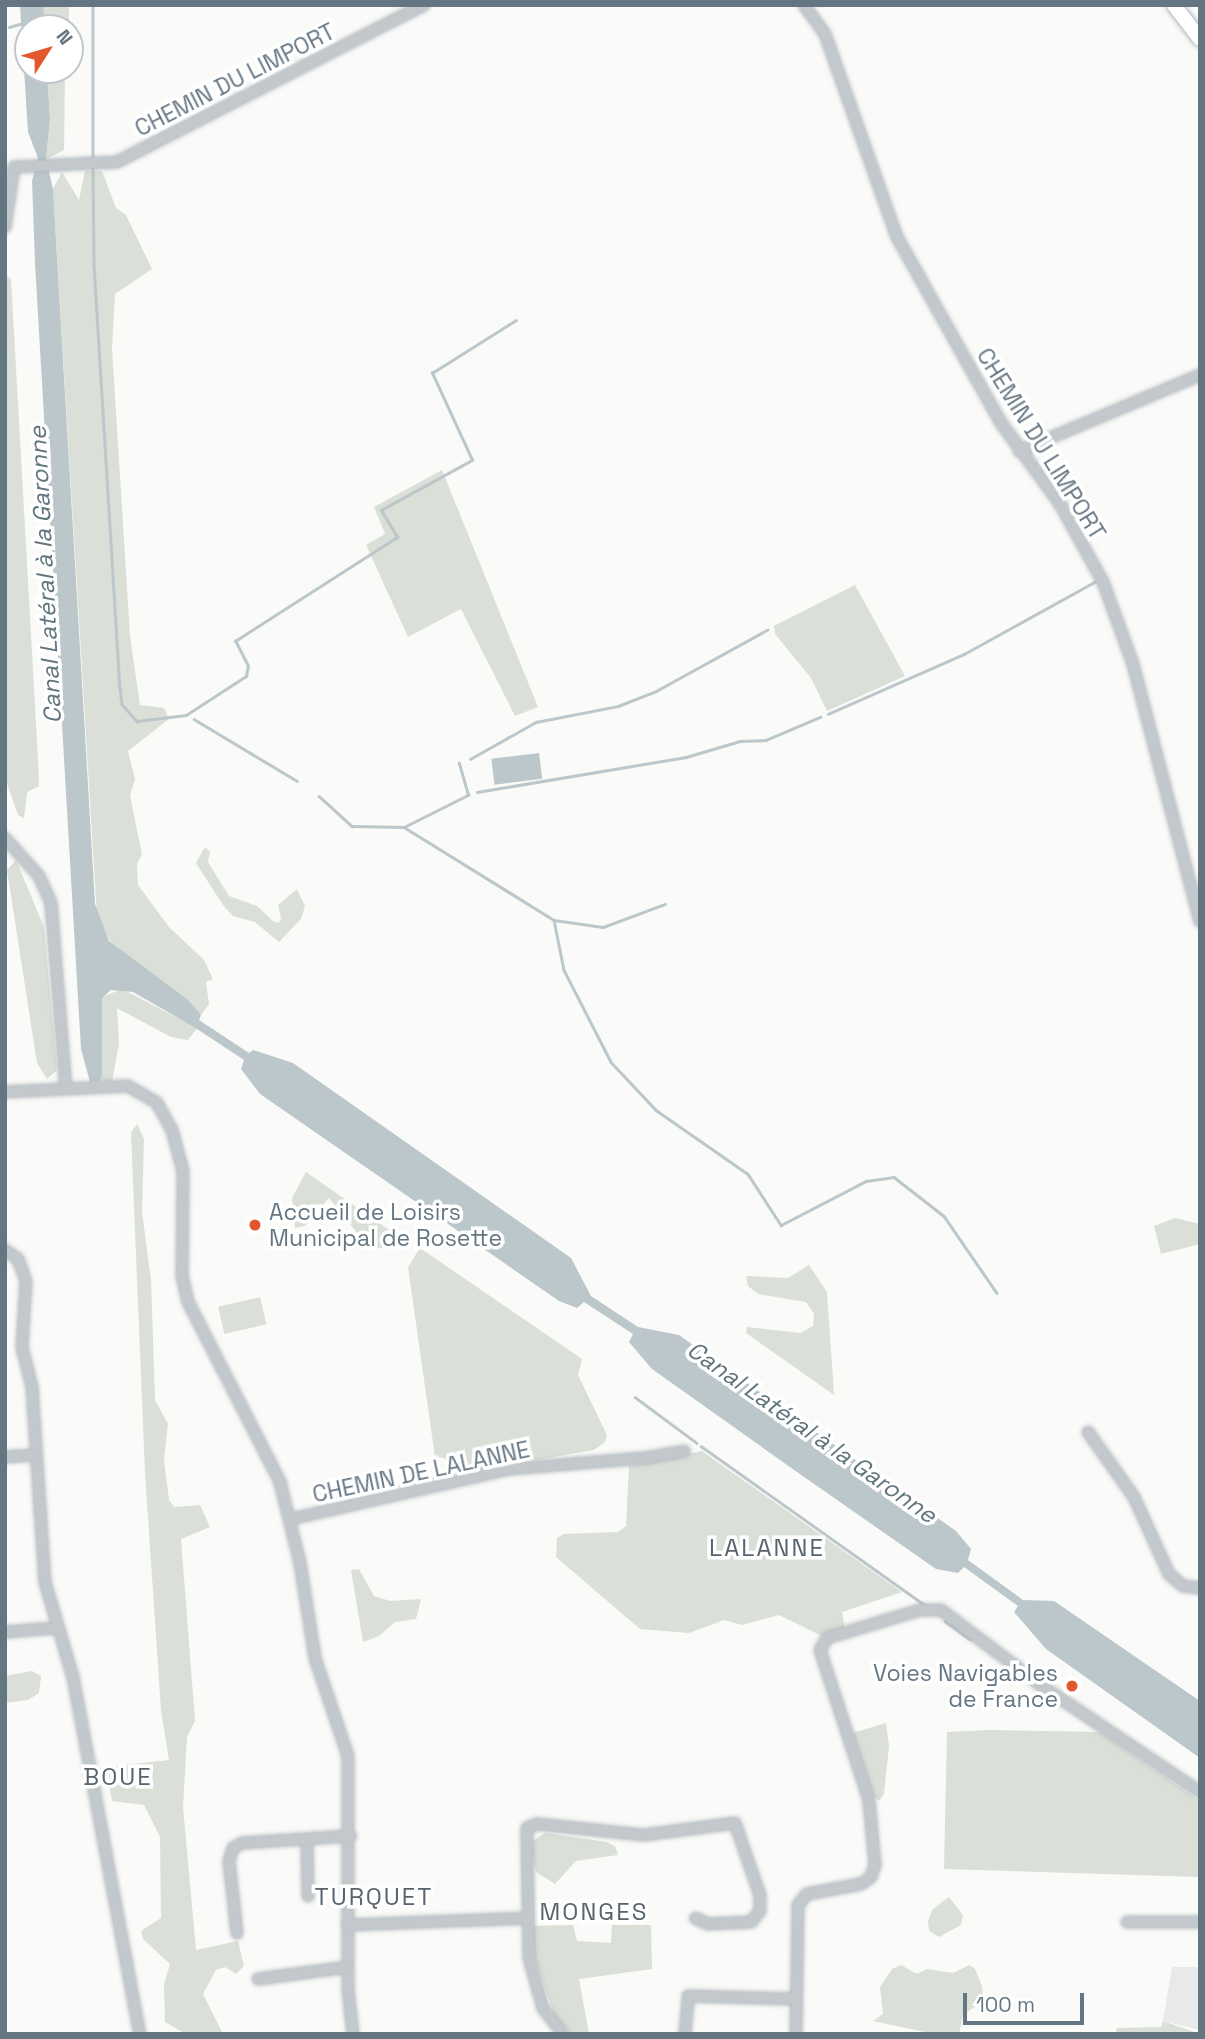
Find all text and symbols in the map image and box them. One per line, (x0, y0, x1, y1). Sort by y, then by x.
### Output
north arrow (14, 14, 84, 84)
street label: CHEMIN DU LIMPORT (130, 18, 340, 142)
text: N (51, 25, 78, 50)
street label: CHEMIN DU LIMPORT (971, 343, 1111, 545)
water label: Canal Latéral à la Garonne (23, 426, 67, 724)
place label: Accueil de Loisirs Municipal de Rosette (269, 1198, 502, 1252)
marker: Accueil de Loisirs Municipal de Rosette (247, 1217, 263, 1233)
water label: Canal Latéral à la Garonne (682, 1335, 942, 1529)
street label: CHEMIN DE LALANNE (310, 1436, 532, 1508)
district label: LALANNE (710, 1534, 824, 1562)
place label: Voies Navigables de France (873, 1659, 1058, 1713)
marker: Voies Navigables de France (1064, 1678, 1080, 1694)
district label: BOUE (84, 1763, 152, 1791)
district label: TURQUET (315, 1883, 433, 1911)
district label: MONGES (540, 1898, 648, 1926)
scale bar (967, 1980, 1088, 2024)
text: 100 m (976, 1991, 1035, 2018)

